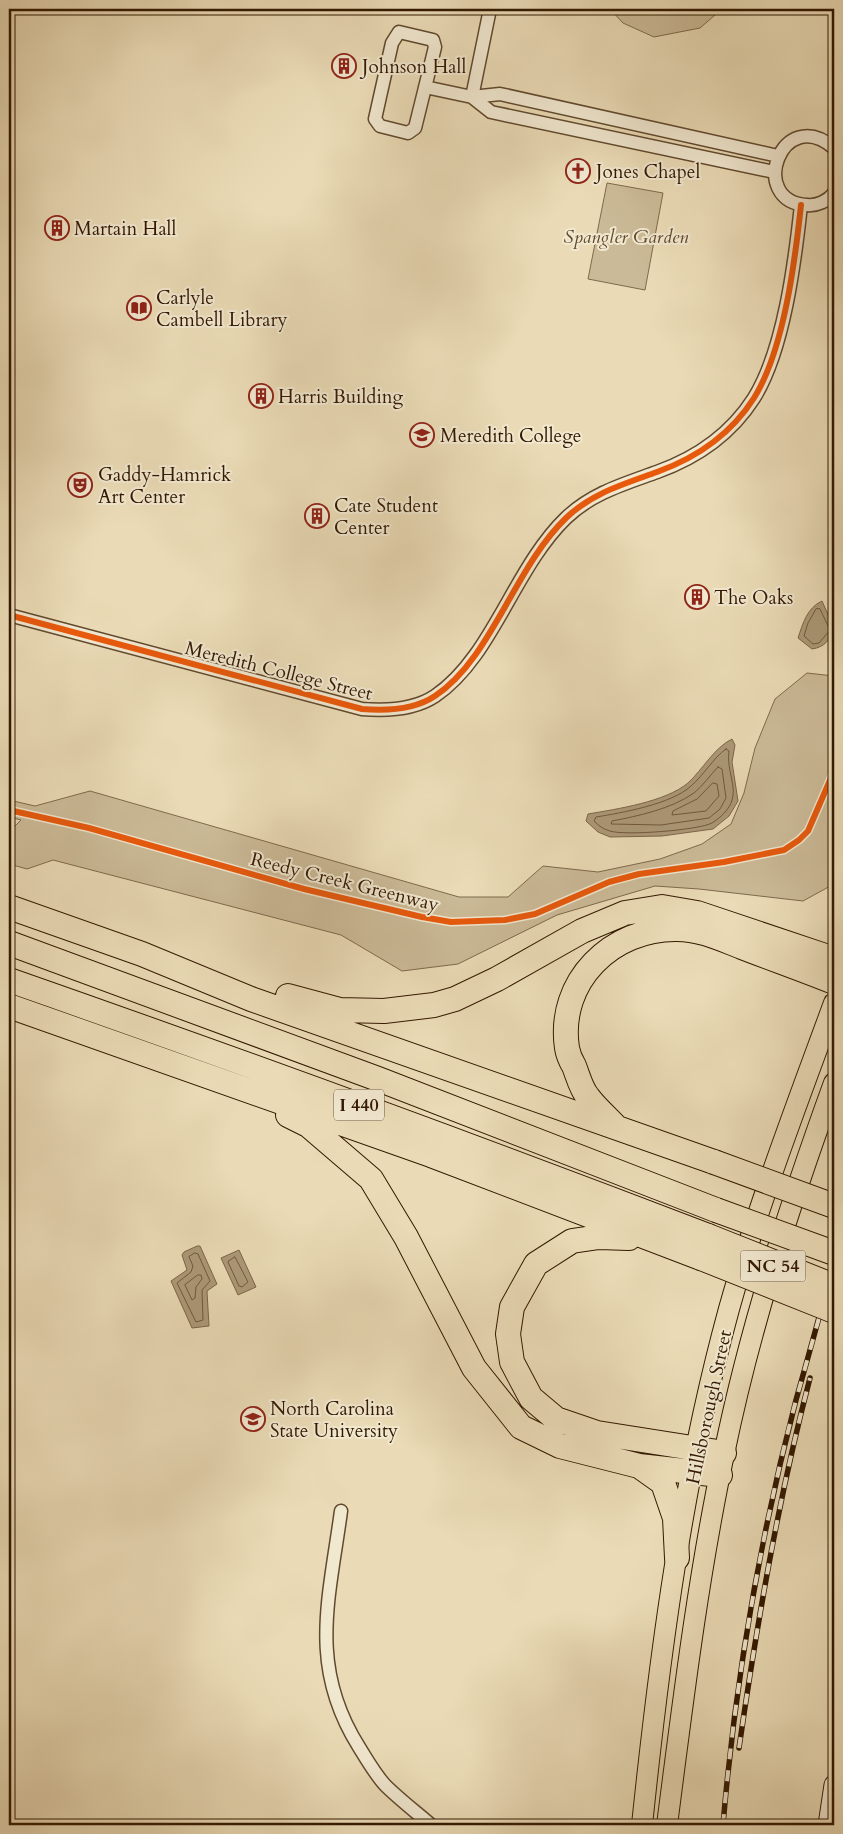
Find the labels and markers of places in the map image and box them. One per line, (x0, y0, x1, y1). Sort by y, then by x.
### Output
building icon: Johnson Hall (331, 53, 357, 79)
place label: Johnson Hall (359, 54, 466, 80)
church icon: Jones Chapel (565, 158, 591, 184)
place label: Jones Chapel (593, 159, 700, 185)
building icon: Martain Hall (44, 215, 70, 241)
place label: Martain Hall (74, 216, 176, 242)
place label: Carlyle Cambell Library (156, 285, 288, 333)
library icon: Carlyle Cambell Library (126, 295, 152, 321)
building icon: Harris Building (248, 383, 274, 409)
place label: Harris Building (278, 384, 404, 410)
school or university icon: Meredith College (409, 422, 435, 448)
place label: Meredith College (440, 423, 581, 449)
place label: Gaddy-Hamrick Art Center (98, 462, 232, 510)
theatre icon: Gaddy-Hamrick Art Center (67, 472, 93, 498)
place label: Cate Student Center (334, 493, 438, 541)
building icon: Cate Student Center (304, 503, 330, 529)
building icon: The Oaks (684, 584, 710, 610)
place label: The Oaks (714, 585, 793, 611)
place label: North Carolina State University (270, 1396, 398, 1444)
school or university icon: North Carolina State University (240, 1406, 266, 1432)

